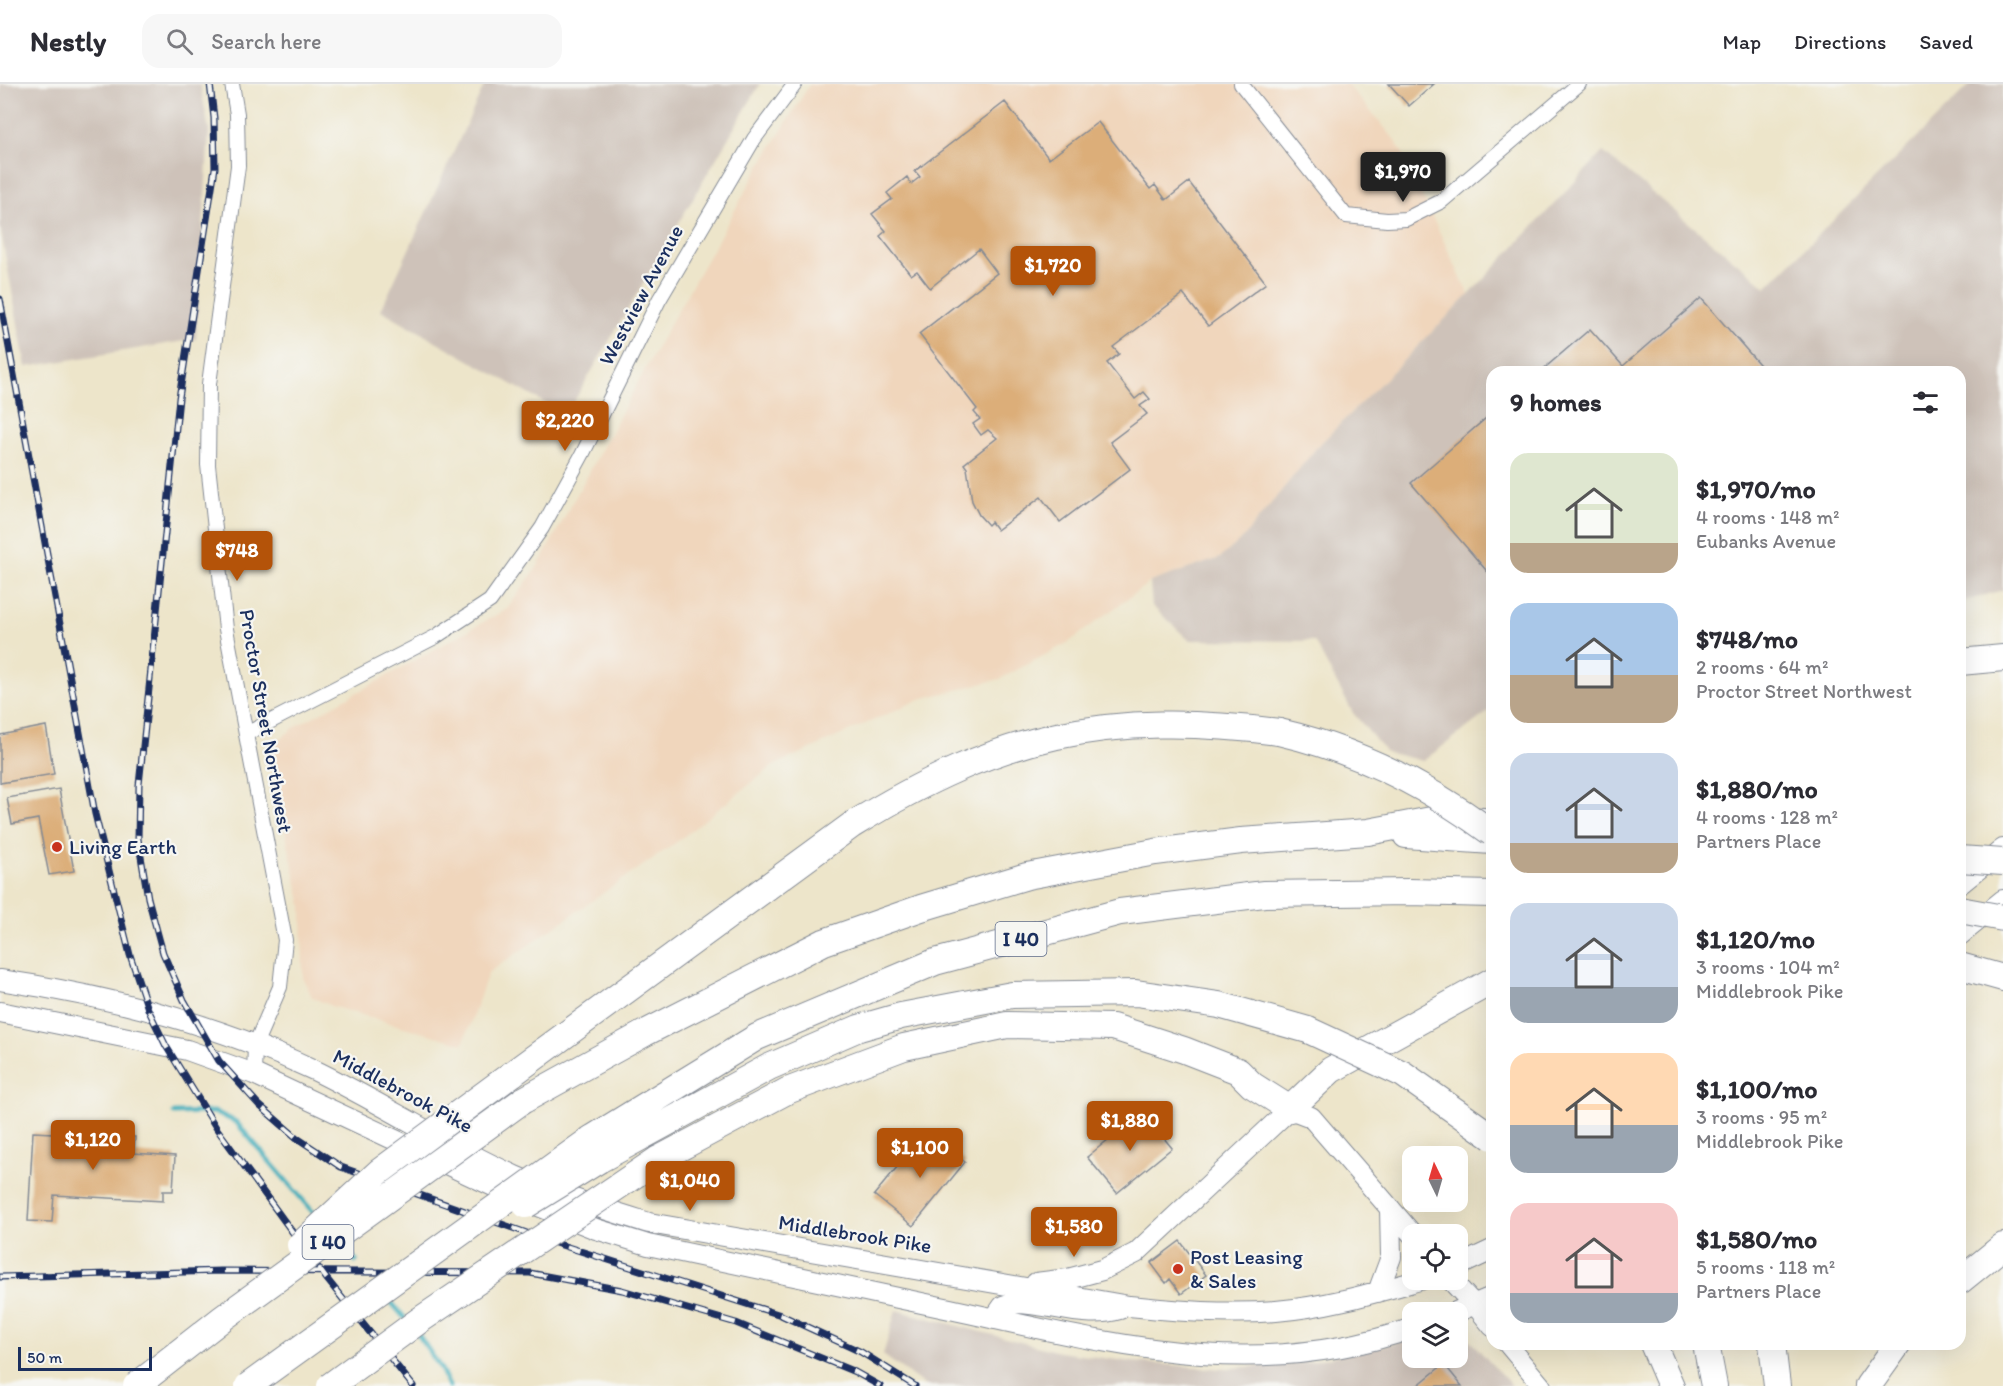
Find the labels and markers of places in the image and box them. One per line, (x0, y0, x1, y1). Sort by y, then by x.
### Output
pin: $1,970 (1354, 152, 1452, 203)
pin: $1,720 (1004, 246, 1102, 297)
pin: $2,220 (516, 401, 614, 452)
pin: $748 (201, 531, 273, 582)
place label: Living Earth (69, 834, 177, 859)
marker: Living Earth (50, 840, 64, 854)
pin: $1,880 (1081, 1101, 1179, 1152)
pin: $1,120 (44, 1120, 142, 1171)
pin: $1,100 (871, 1128, 969, 1179)
pin: $1,040 (641, 1161, 739, 1212)
pin: $1,580 (1025, 1207, 1123, 1258)
place label: Post Leasing & Sales (1190, 1244, 1303, 1293)
marker: Post Leasing & Sales (1171, 1262, 1185, 1276)

